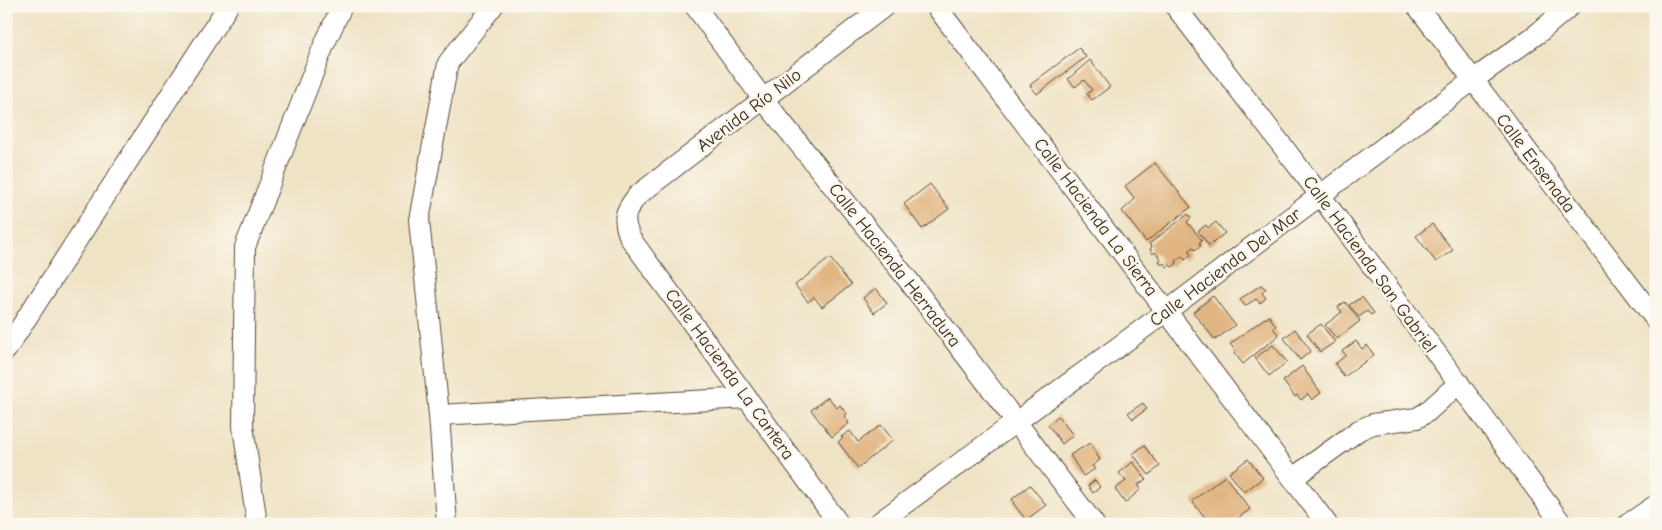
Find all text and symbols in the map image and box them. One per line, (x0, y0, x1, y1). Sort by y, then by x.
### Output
street label: Avenida Río Nilo (693, 64, 806, 156)
street label: Calle Ensenada (1492, 110, 1580, 217)
street label: Calle Hacienda La Sierra (1029, 134, 1162, 300)
street label: Calle Hacienda San Gabriel (1298, 172, 1441, 357)
street label: Calle Hacienda Herradura (824, 179, 965, 351)
street label: Calle Hacienda Del Mar (1146, 203, 1306, 331)
street label: Calle Hacienda La Cantera (661, 285, 799, 464)

